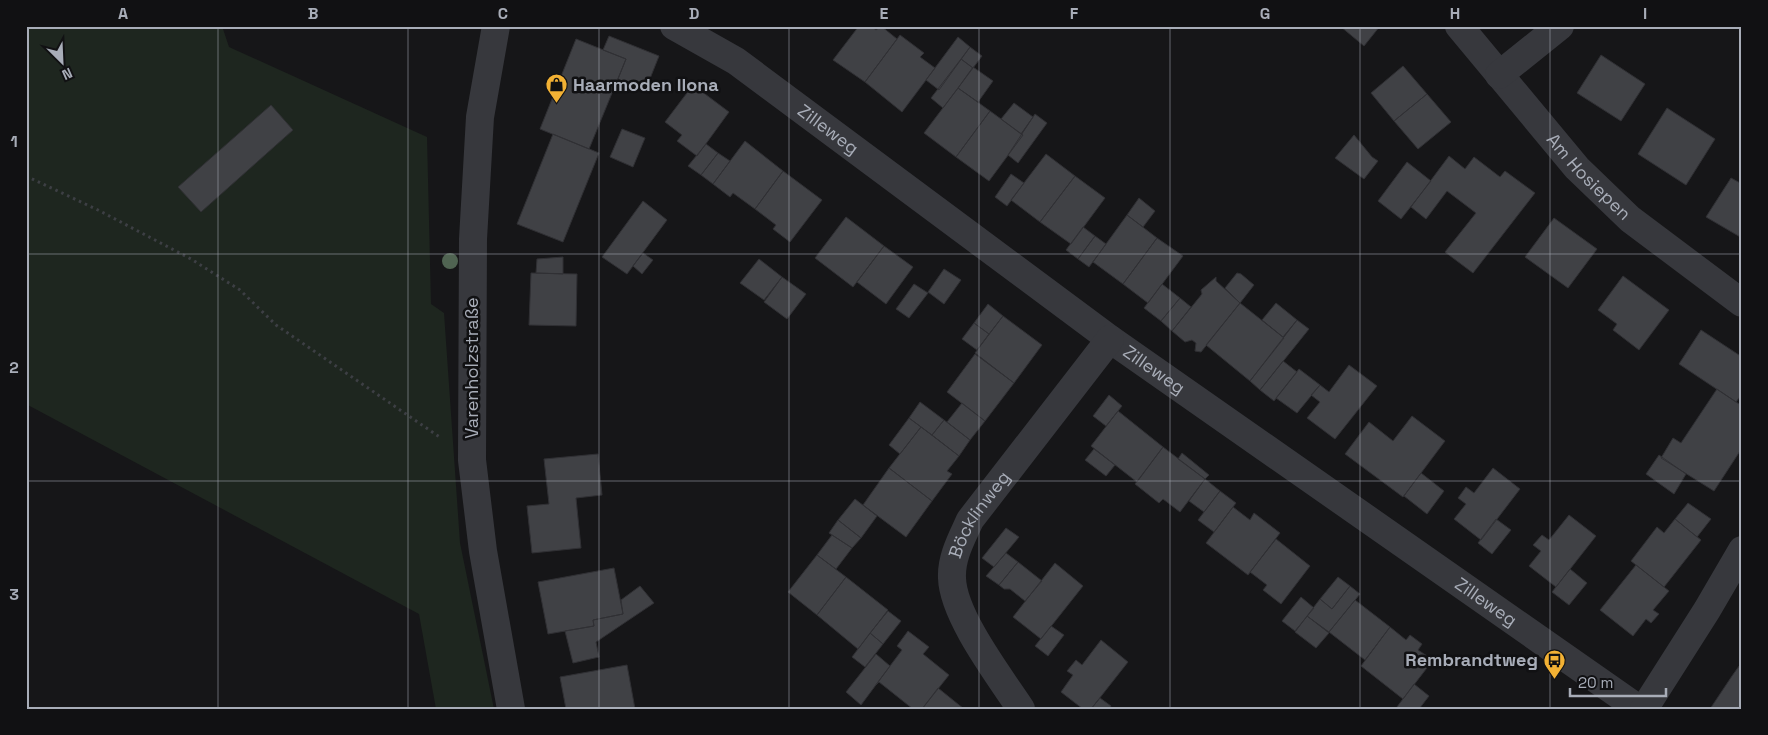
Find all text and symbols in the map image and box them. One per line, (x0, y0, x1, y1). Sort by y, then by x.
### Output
text: A (118, 3, 128, 24)
text: B (308, 3, 318, 24)
text: C (498, 3, 508, 24)
text: D (689, 3, 699, 24)
text: E (880, 3, 889, 24)
text: F (1070, 3, 1079, 24)
text: G (1260, 3, 1270, 24)
text: H (1450, 3, 1460, 24)
text: I (1643, 3, 1647, 24)
north arrow (38, 38, 88, 88)
text: N (59, 64, 75, 84)
shop icon: Haarmoden Ilona (545, 73, 569, 104)
place label: Haarmoden Ilona (573, 73, 719, 96)
street label: Zilleweg (793, 99, 864, 159)
street label: Am Hosiepen (1542, 128, 1636, 225)
text: 1 (10, 131, 18, 152)
street label: Varenholzstraße (460, 297, 483, 439)
street label: Zilleweg (1119, 340, 1190, 399)
text: 2 (9, 357, 19, 378)
street label: Böcklinweg (943, 466, 1015, 561)
street label: Zilleweg (1451, 572, 1522, 631)
text: 3 (9, 584, 19, 605)
place label: Rembrandtweg (1405, 648, 1538, 671)
bus stop icon: Rembrandtweg (1542, 648, 1566, 679)
scale bar (1570, 665, 1667, 697)
text: 20 m (1578, 673, 1613, 692)

